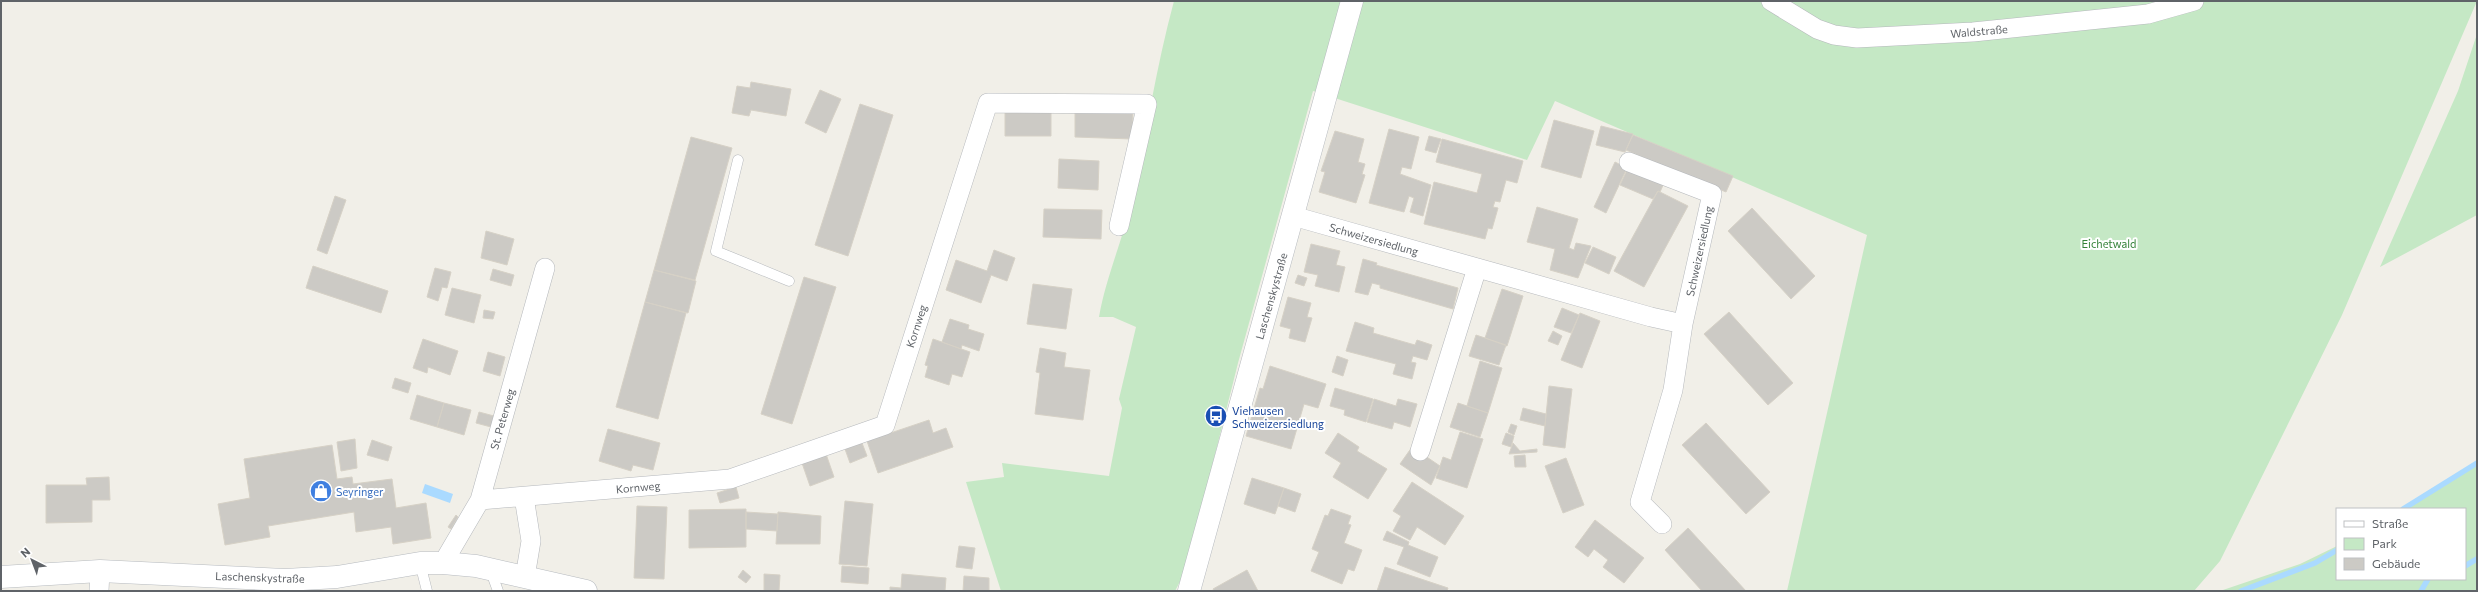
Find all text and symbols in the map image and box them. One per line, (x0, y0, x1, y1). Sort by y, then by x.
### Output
street label: Waldstraße (1950, 22, 2008, 40)
street label: Schweizersiedlung (1683, 205, 1715, 297)
street label: Schweizersiedlung (1328, 220, 1420, 258)
park label: Eichetwald (2082, 237, 2136, 250)
street label: Laschenskystraße (1252, 251, 1290, 341)
street label: Kornweg (903, 303, 929, 349)
street label: St. Peterweg (487, 387, 517, 451)
bus stop icon: Viehausen Schweizersiedlung (1203, 403, 1229, 429)
place label: Viehausen Schweizersiedlung (1232, 404, 1324, 430)
shop icon: Seyringer (308, 478, 334, 504)
street label: Kornweg (615, 479, 661, 495)
place label: Seyringer (336, 485, 384, 498)
legend (2336, 508, 2466, 580)
text: Straße (2372, 516, 2408, 530)
text: Park (2372, 536, 2398, 550)
north arrow (12, 540, 52, 580)
text: N (18, 545, 32, 560)
text: Gebäude (2372, 556, 2420, 570)
street label: Laschenskystraße (215, 569, 305, 585)

